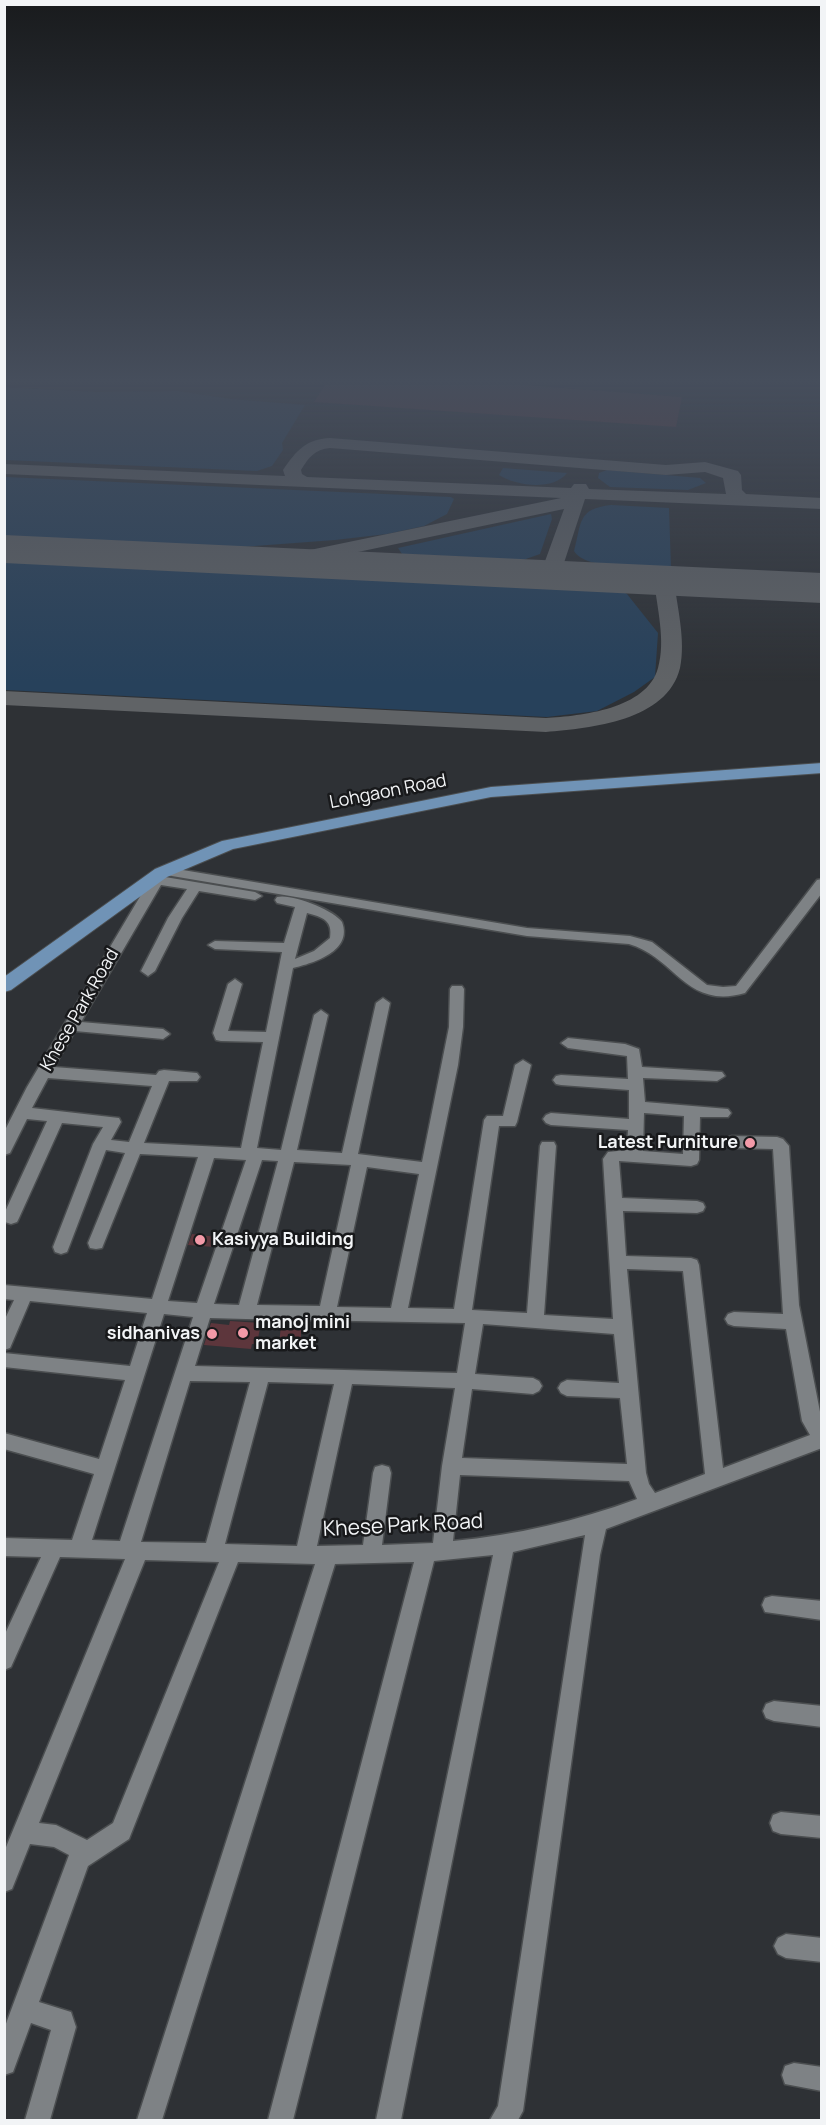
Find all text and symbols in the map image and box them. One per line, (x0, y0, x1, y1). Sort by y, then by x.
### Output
street label: Lohgaon Road (328, 770, 448, 814)
street label: Khese Park Road (36, 945, 124, 1075)
place label: Latest Furniture (598, 1132, 738, 1154)
marker: Latest Furniture (743, 1136, 757, 1150)
place label: Kasiyya Building (212, 1229, 354, 1251)
marker: Kasiyya Building (193, 1233, 207, 1247)
place label: manoj mini market (255, 1312, 350, 1354)
place label: sidhanivas (107, 1323, 200, 1345)
marker: manoj mini market (236, 1326, 250, 1340)
marker: sidhanivas (205, 1327, 219, 1341)
street label: Khese Park Road (322, 1509, 484, 1543)

